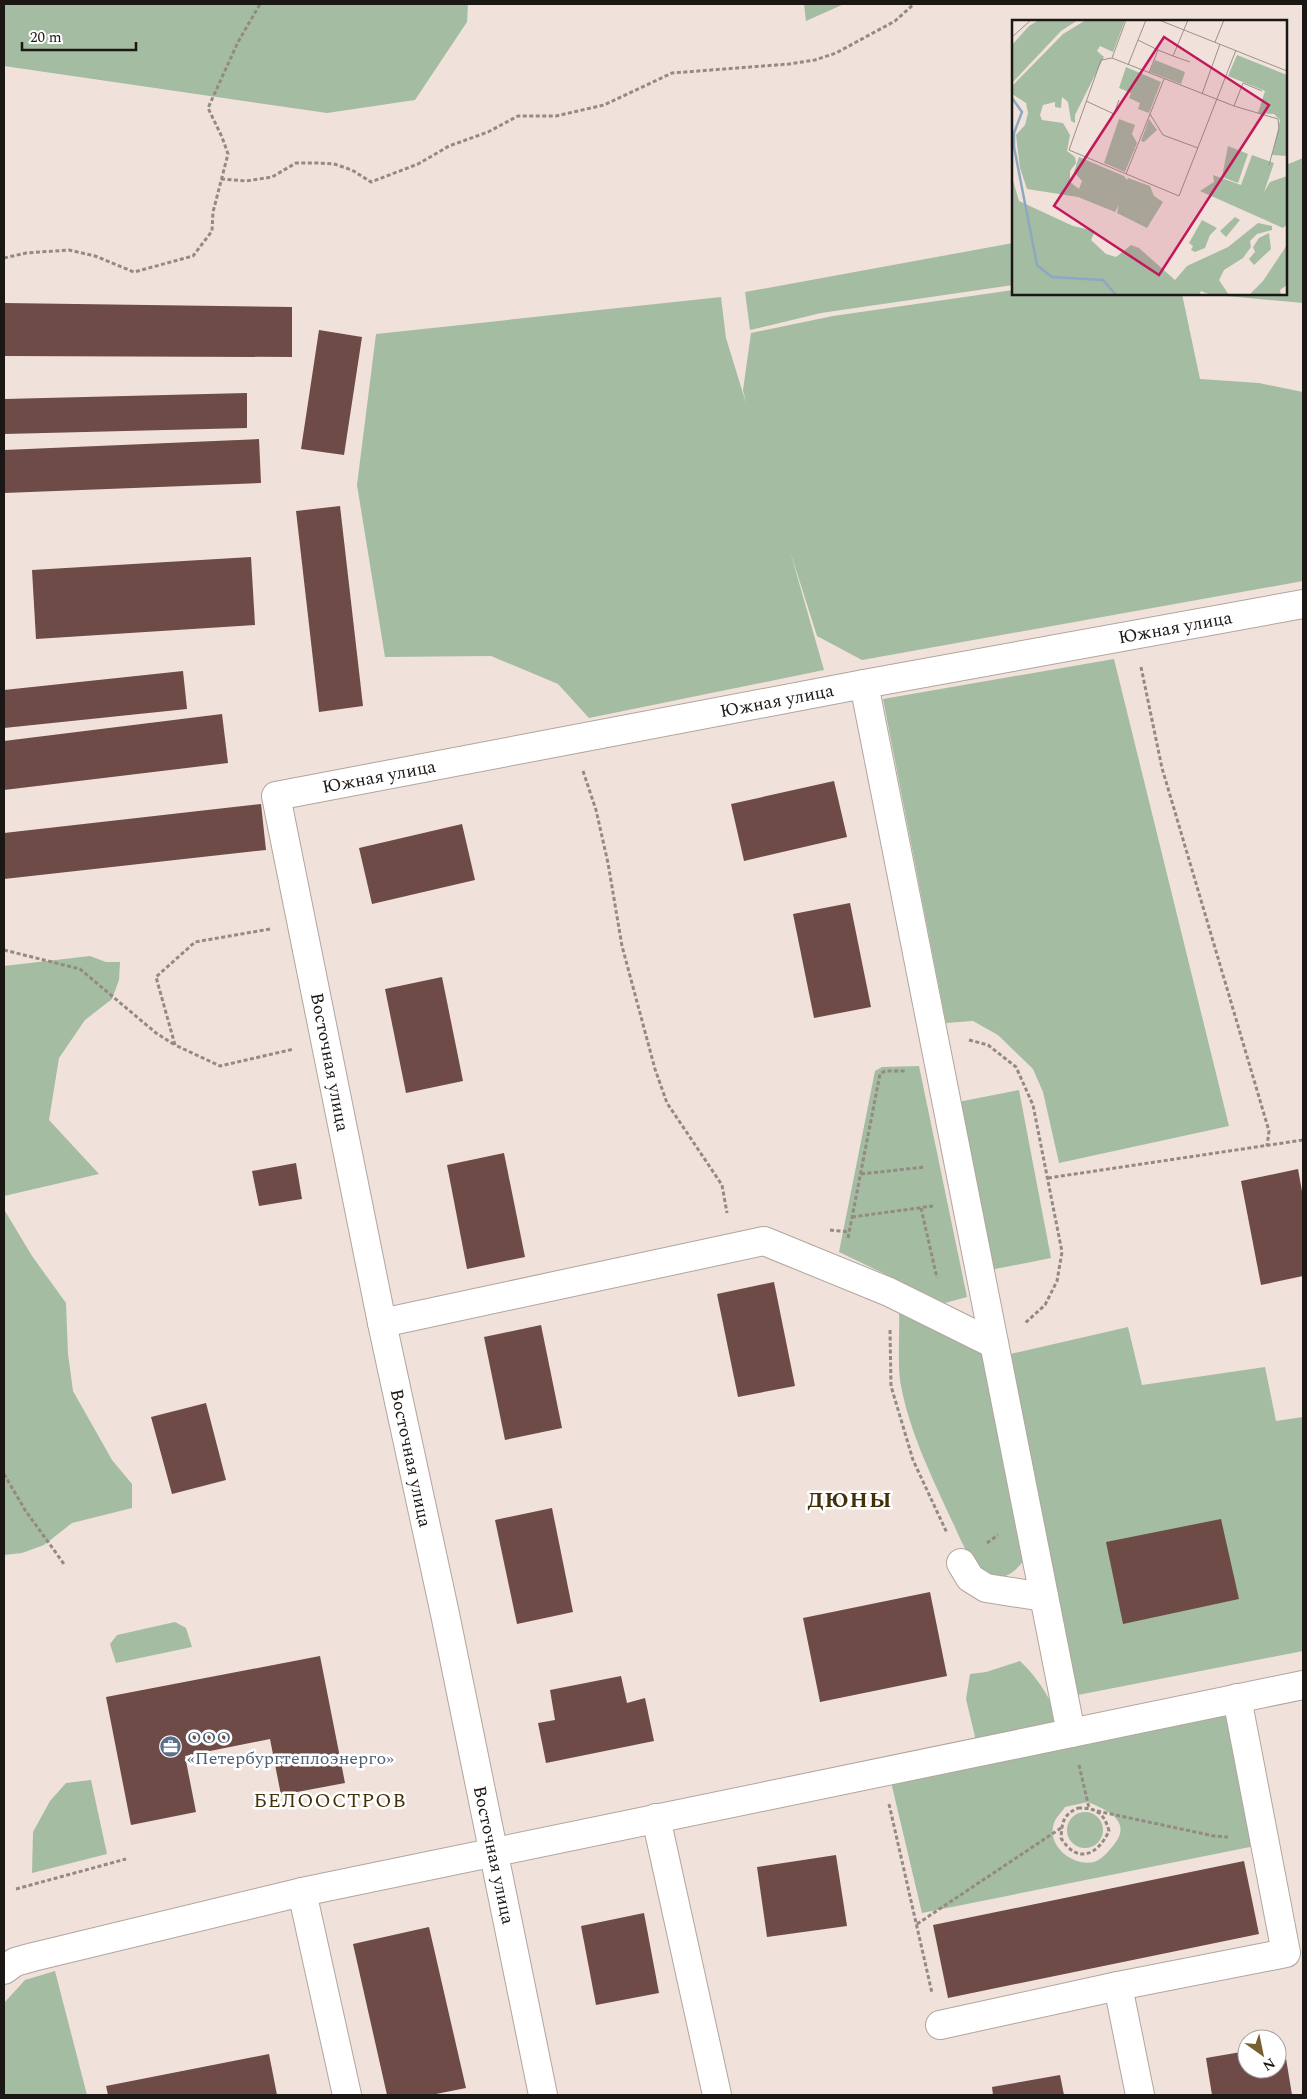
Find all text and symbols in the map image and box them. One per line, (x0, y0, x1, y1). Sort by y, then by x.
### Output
scale bar (22, 20, 136, 52)
inset map (1012, 20, 1287, 295)
text: 20 m (30, 26, 62, 49)
street label: Южная улица (1116, 604, 1235, 651)
street label: Южная улица (718, 677, 836, 725)
street label: Южная улица (320, 753, 438, 801)
street label: Восточная улица (303, 990, 356, 1134)
street label: Восточная улица (383, 1386, 438, 1530)
district label: ДЮНЫ (807, 1484, 893, 1517)
place label: ООО «Петербургтеплоэнерго» (187, 1724, 394, 1772)
office icon: ООО «Петербургтеплоэнерго» (159, 1735, 183, 1759)
street label: Восточная улица (466, 1783, 521, 1927)
district label: БЕЛООСТРОВ (253, 1786, 407, 1816)
north arrow (1237, 2029, 1287, 2079)
text: N (1258, 2053, 1279, 2076)

